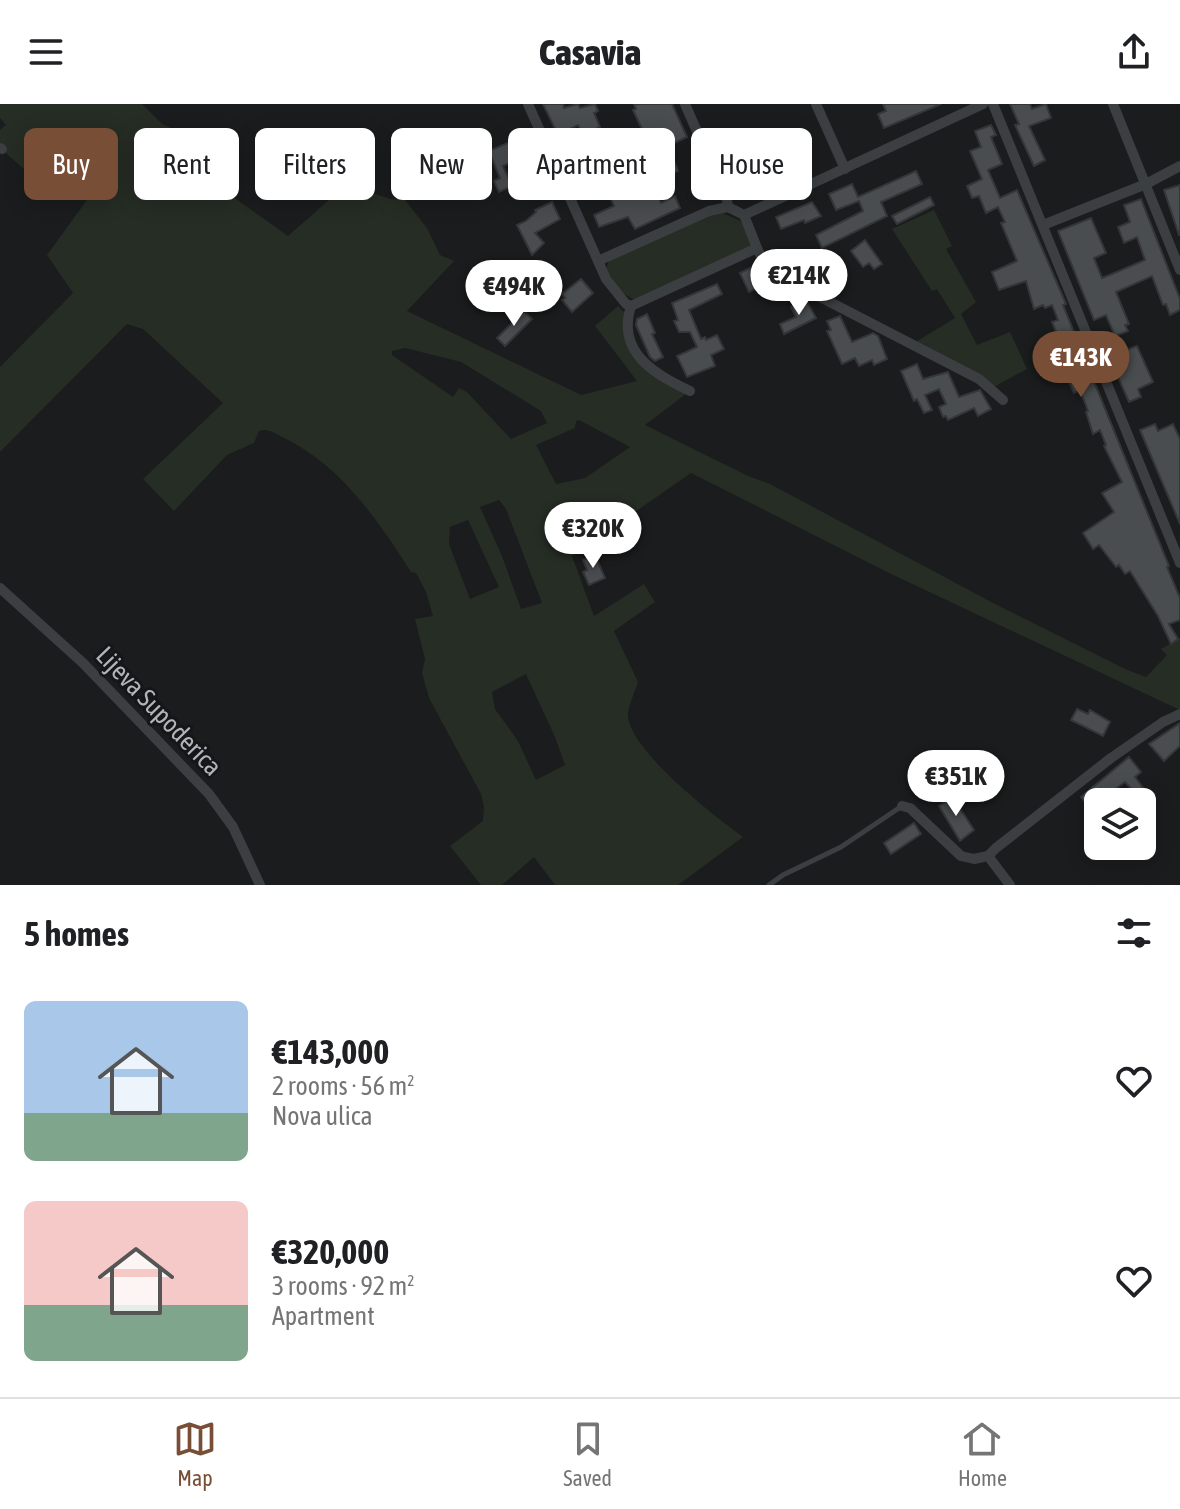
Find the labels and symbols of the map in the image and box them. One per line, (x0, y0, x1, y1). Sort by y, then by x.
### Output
pin: €214K (743, 249, 855, 317)
pin: €494K (458, 260, 570, 328)
pin: €143K (1025, 331, 1137, 399)
pin: €320K (537, 502, 649, 570)
street label: Lijeva Supoderica (90, 640, 228, 782)
pin: €351K (900, 750, 1012, 818)

